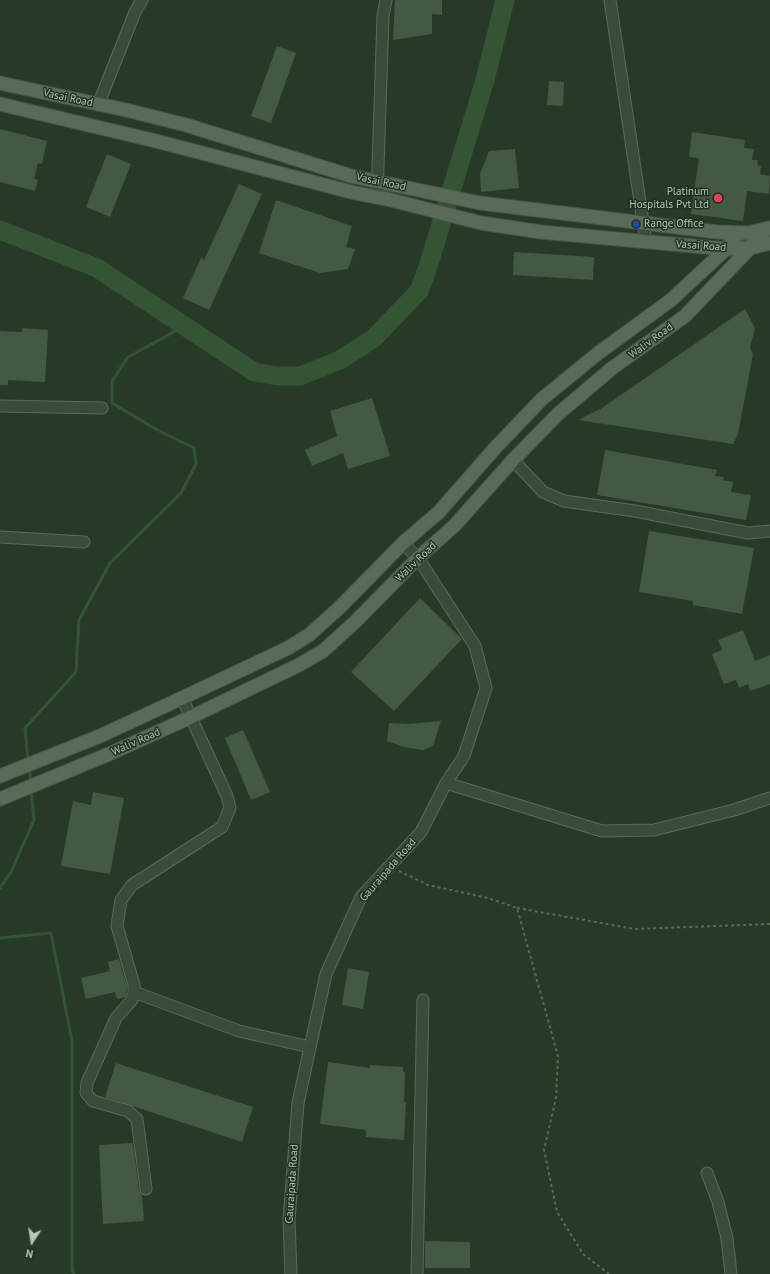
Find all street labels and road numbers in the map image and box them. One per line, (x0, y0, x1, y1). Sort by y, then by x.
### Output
street label: Vasai Road (42, 86, 94, 110)
street label: Vasai Road (355, 170, 407, 194)
street label: Vasai Road (675, 238, 727, 254)
street label: Waliv Road (626, 320, 676, 362)
street label: Waliv Road (393, 539, 439, 585)
street label: Waliv Road (110, 725, 162, 759)
street label: Gauraipada Road (357, 836, 419, 904)
street label: Gauraipada Road (283, 1144, 301, 1224)

